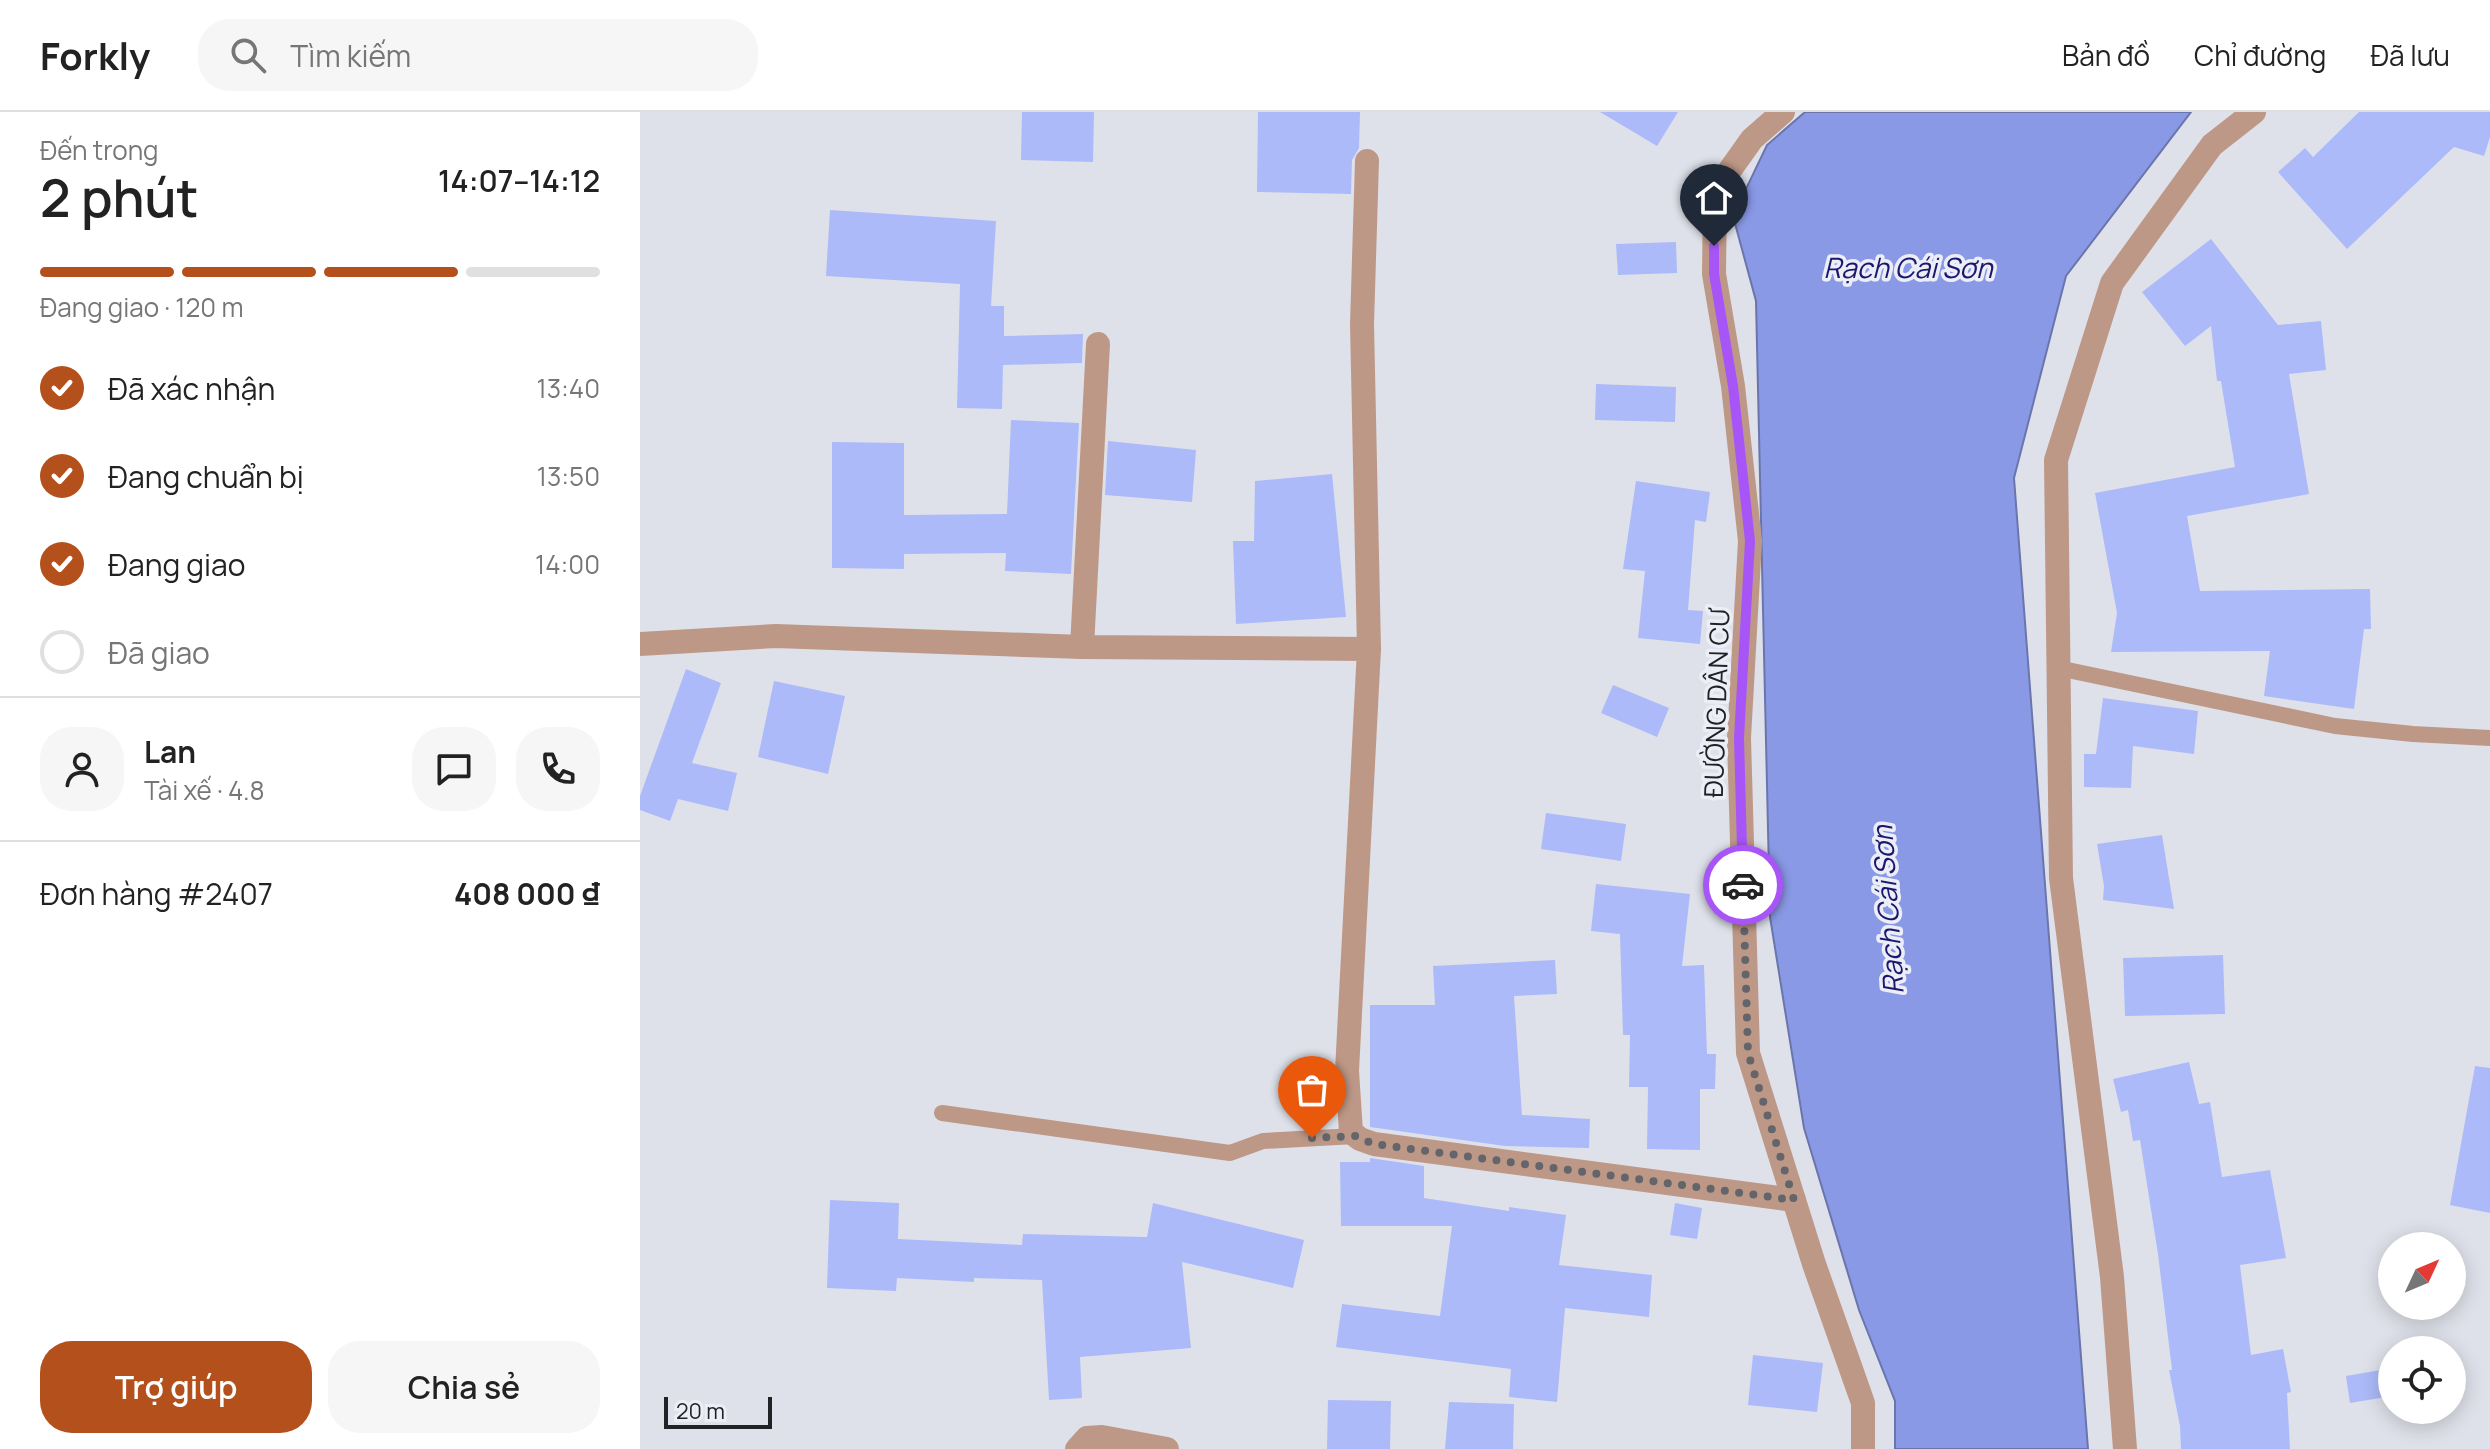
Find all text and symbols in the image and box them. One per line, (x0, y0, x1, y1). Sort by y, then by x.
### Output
search box (198, 19, 758, 91)
text: Forkly (40, 29, 150, 81)
icon: search (226, 33, 270, 77)
text: Tìm kiếm (290, 35, 411, 76)
text: Bản đồ (2062, 36, 2150, 74)
text: Chỉ đường (2194, 36, 2326, 74)
text: Đã lưu (2370, 36, 2450, 74)
text: Đến trong (40, 132, 159, 168)
text: 14:07–14:12 (438, 160, 600, 201)
text: 2 phút (40, 162, 198, 233)
pin (1680, 164, 1748, 246)
icon: home (1692, 176, 1736, 220)
water label: Rạch Cái Sơn (1823, 248, 1994, 286)
text: Đang giao · 120 m (40, 289, 243, 325)
icon: check (40, 366, 84, 410)
text: Đã xác nhận (108, 368, 275, 409)
text: 13:40 (537, 370, 600, 406)
icon: check (40, 454, 84, 498)
text: Đang chuẩn bị (108, 456, 304, 497)
text: 13:50 (537, 458, 600, 494)
icon: check (40, 542, 84, 586)
text: Đang giao (108, 544, 245, 585)
text: 14:00 (535, 546, 600, 582)
street label: ĐƯỜNG DÂN CƯ (1695, 606, 1737, 798)
text: Đã giao (108, 632, 210, 673)
button: person (40, 727, 124, 811)
button: chat (412, 727, 496, 811)
button: phone (516, 727, 600, 811)
text: Lan (144, 731, 196, 772)
text: Tài xế · 4.8 (144, 772, 265, 808)
water label: Rạch Cái Sơn (1862, 823, 1912, 996)
courier (1703, 845, 1783, 925)
icon: car (1721, 863, 1765, 907)
text: Đơn hàng #2407 (40, 873, 273, 914)
text: 408 000 ₫ (454, 873, 600, 914)
pin (1278, 1056, 1346, 1138)
icon: bag (1290, 1068, 1334, 1112)
north arrow (2378, 1232, 2466, 1320)
map controls (2378, 1232, 2466, 1424)
button: locate (2378, 1336, 2466, 1424)
button: Trợ giúp (40, 1341, 312, 1433)
button: Chia sẻ (328, 1341, 600, 1433)
scale bar (664, 1393, 772, 1429)
text: 20 m (676, 1396, 725, 1426)

